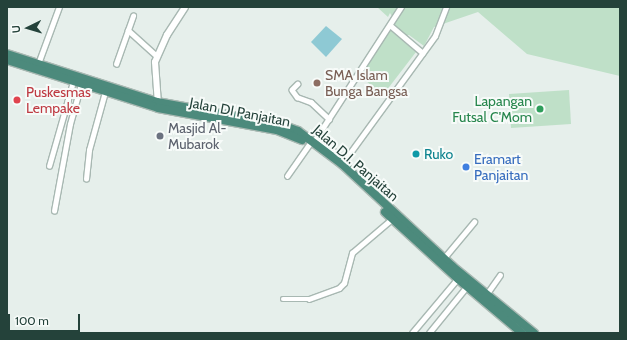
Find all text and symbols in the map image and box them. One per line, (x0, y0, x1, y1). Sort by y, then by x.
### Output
north arrow (8, 8, 48, 48)
text: U (9, 24, 23, 34)
place label: SMA Islam Bunga Bangsa (325, 67, 408, 100)
marker: SMA Islam Bunga Bangsa (312, 78, 322, 88)
place label: Puskesmas Lempake (26, 84, 91, 116)
place label: Lapangan Futsal C'Mom (452, 93, 532, 126)
marker: Puskesmas Lempake (11, 94, 23, 106)
street label: Jalan DI Panjaitan (188, 94, 292, 130)
marker: Lapangan Futsal C'Mom (535, 104, 545, 114)
place label: Masjid Al- Mubarok (168, 120, 226, 152)
street label: Jalan D.I. Panjaitan (310, 121, 402, 205)
marker: Masjid Al- Mubarok (155, 131, 165, 141)
place label: Ruko (424, 146, 453, 162)
marker: Ruko (411, 149, 421, 159)
place label: Eramart Panjaitan (474, 151, 528, 184)
marker: Eramart Panjaitan (461, 162, 471, 172)
scale bar (10, 306, 82, 332)
text: 100 m (15, 313, 49, 328)

